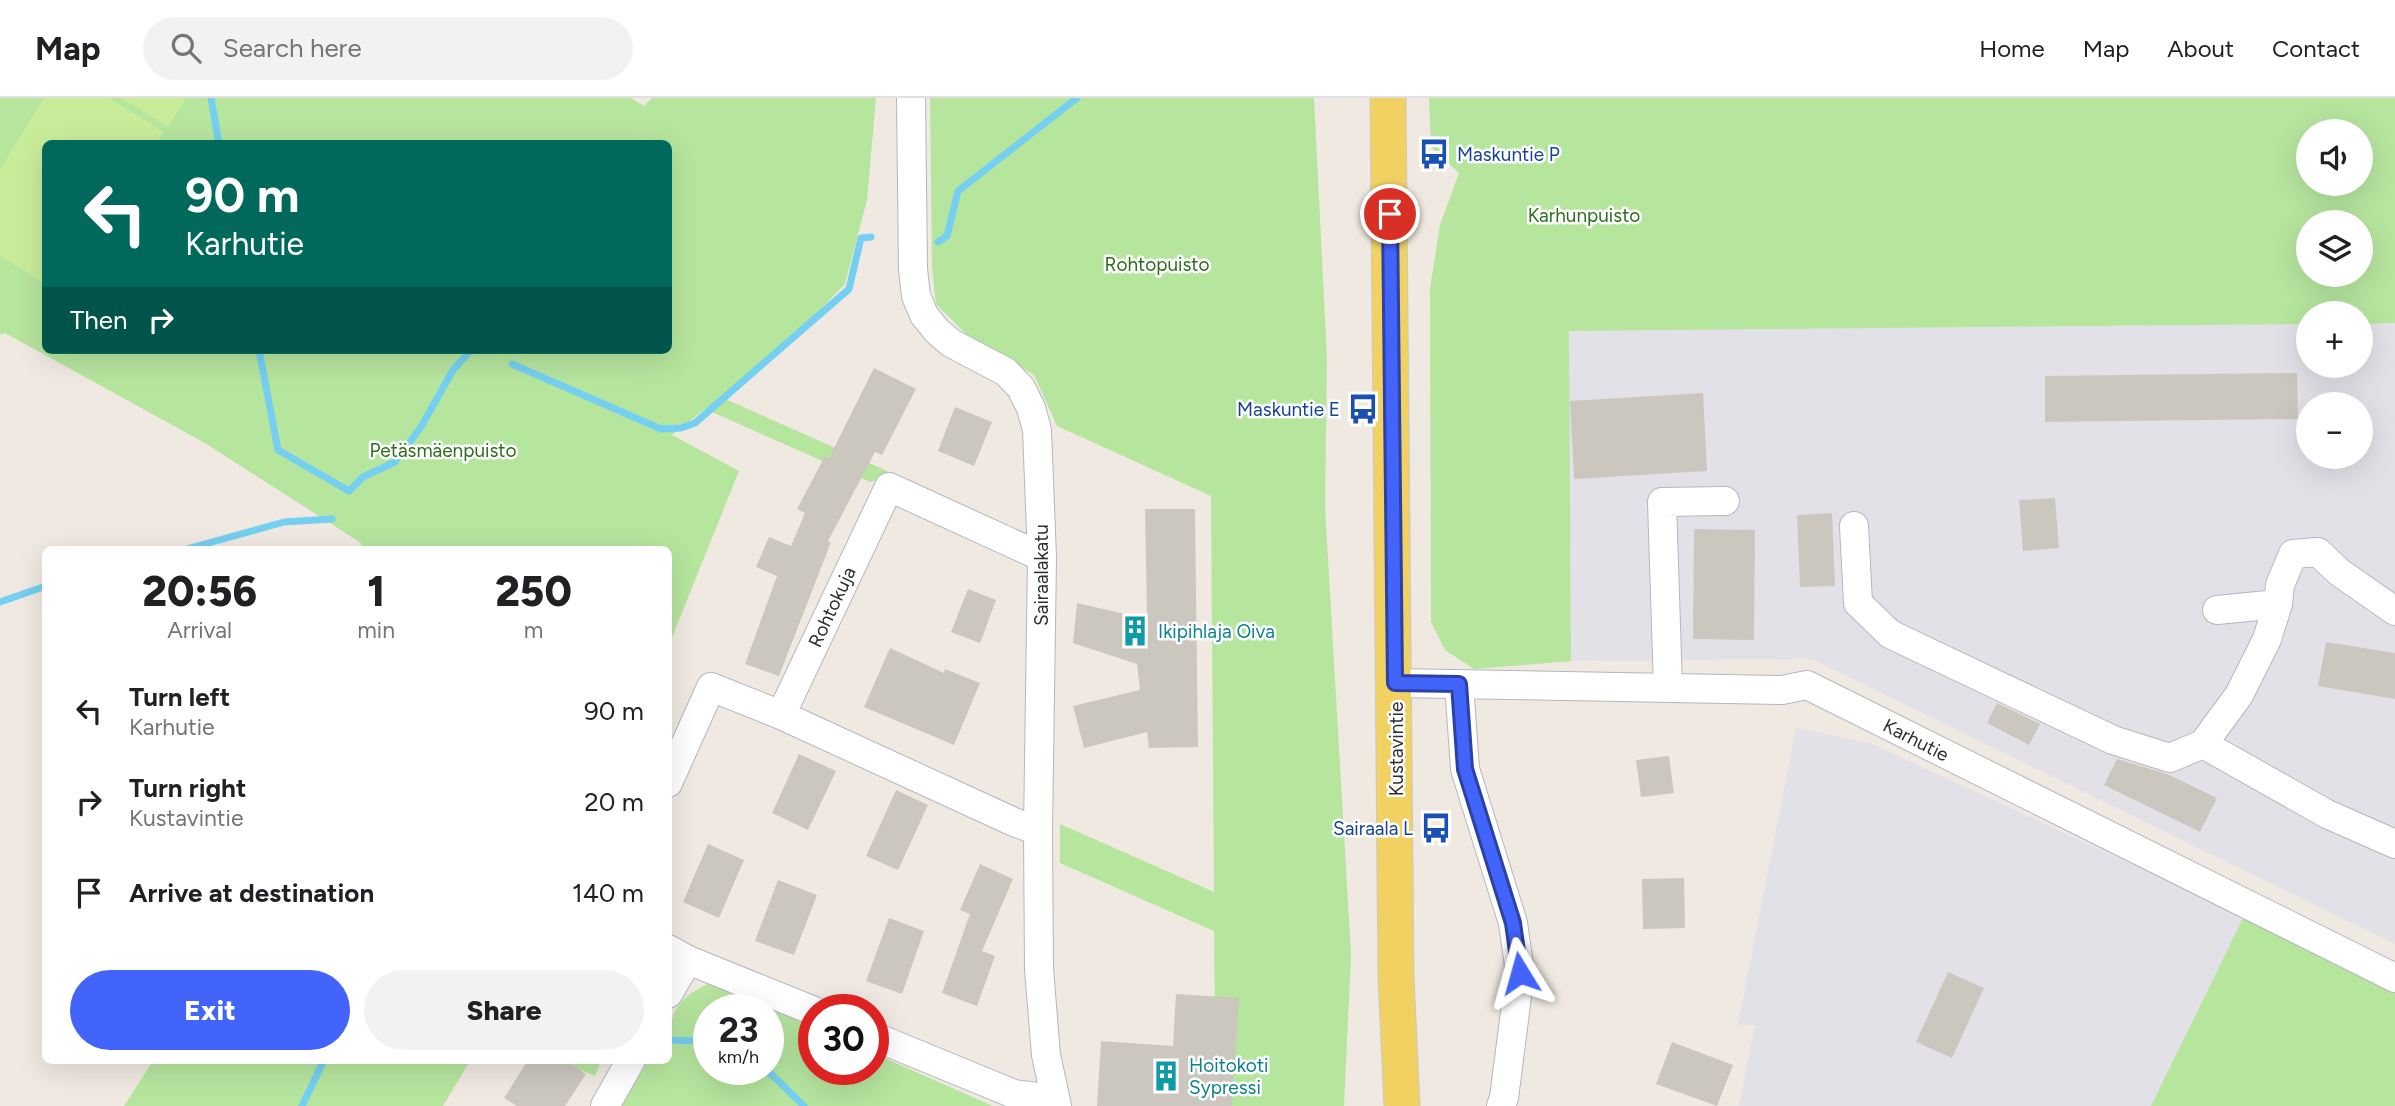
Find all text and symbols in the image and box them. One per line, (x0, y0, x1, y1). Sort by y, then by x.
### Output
search box (143, 17, 633, 80)
text: Map (35, 29, 101, 68)
icon: search (167, 29, 205, 67)
text: Search here (223, 32, 362, 64)
text: Home (1979, 34, 2045, 63)
text: Map (2083, 34, 2129, 63)
text: About (2167, 34, 2234, 63)
text: Contact (2272, 34, 2360, 63)
map controls (2296, 119, 2373, 469)
button: sound (2296, 119, 2373, 196)
bus stop icon: Maskuntie P (1417, 137, 1451, 171)
place label: Maskuntie P (1457, 143, 1560, 166)
text: 90 m (185, 165, 300, 224)
icon: left (70, 168, 161, 259)
pin (1360, 184, 1420, 244)
icon: arrive (1371, 195, 1409, 233)
park label: Karhunpuisto (1528, 204, 1640, 227)
button: layers (2296, 210, 2373, 287)
text: Karhutie (185, 225, 304, 263)
park label: Rohtopuisto (1105, 253, 1209, 276)
icon: right (142, 301, 180, 339)
button: + (2296, 301, 2373, 378)
text: Then (70, 304, 128, 336)
bus stop icon: Maskuntie E (1346, 392, 1380, 426)
button: − (2296, 392, 2373, 469)
place label: Maskuntie E (1237, 398, 1340, 421)
park label: Petäsmäenpuisto (370, 439, 516, 462)
street label: Sairaalakatu (1030, 524, 1053, 626)
street label: Rohtokuja (803, 563, 861, 651)
text: 20:56 (142, 566, 257, 617)
text: 1 (367, 566, 385, 617)
text: 250 (495, 566, 572, 617)
building icon: Ikipihlaja Oiva (1118, 614, 1152, 648)
text: Arrival (167, 616, 232, 644)
text: min (357, 616, 395, 644)
text: m (524, 616, 543, 644)
place label: Ikipihlaja Oiva (1158, 620, 1275, 643)
text: Turn left (129, 681, 230, 713)
icon: left (70, 692, 108, 730)
text: 90 m (584, 695, 644, 727)
street label: Kustavintie (1385, 702, 1408, 796)
text: Karhutie (129, 713, 215, 741)
street label: Karhutie (1879, 714, 1953, 766)
text: Turn right (129, 772, 246, 804)
icon: right (70, 783, 108, 821)
text: 20 m (584, 786, 644, 818)
text: Kustavintie (129, 804, 243, 832)
bus stop icon: Sairaala L (1419, 811, 1453, 845)
place label: Sairaala L (1333, 817, 1413, 840)
icon: arrive (70, 874, 108, 912)
text: Arrive at destination (129, 877, 374, 909)
text: 140 m (572, 877, 644, 909)
position arrow (1483, 936, 1557, 1010)
button: Exit (70, 970, 350, 1050)
button: Share (364, 970, 644, 1050)
speed limit sign: 30 (798, 994, 889, 1085)
text: 23 (719, 1009, 758, 1051)
text: km/h (718, 1046, 759, 1068)
place label: Hoitokoti Sypressi (1189, 1054, 1268, 1099)
building icon: Hoitokoti Sypressi (1149, 1059, 1183, 1093)

